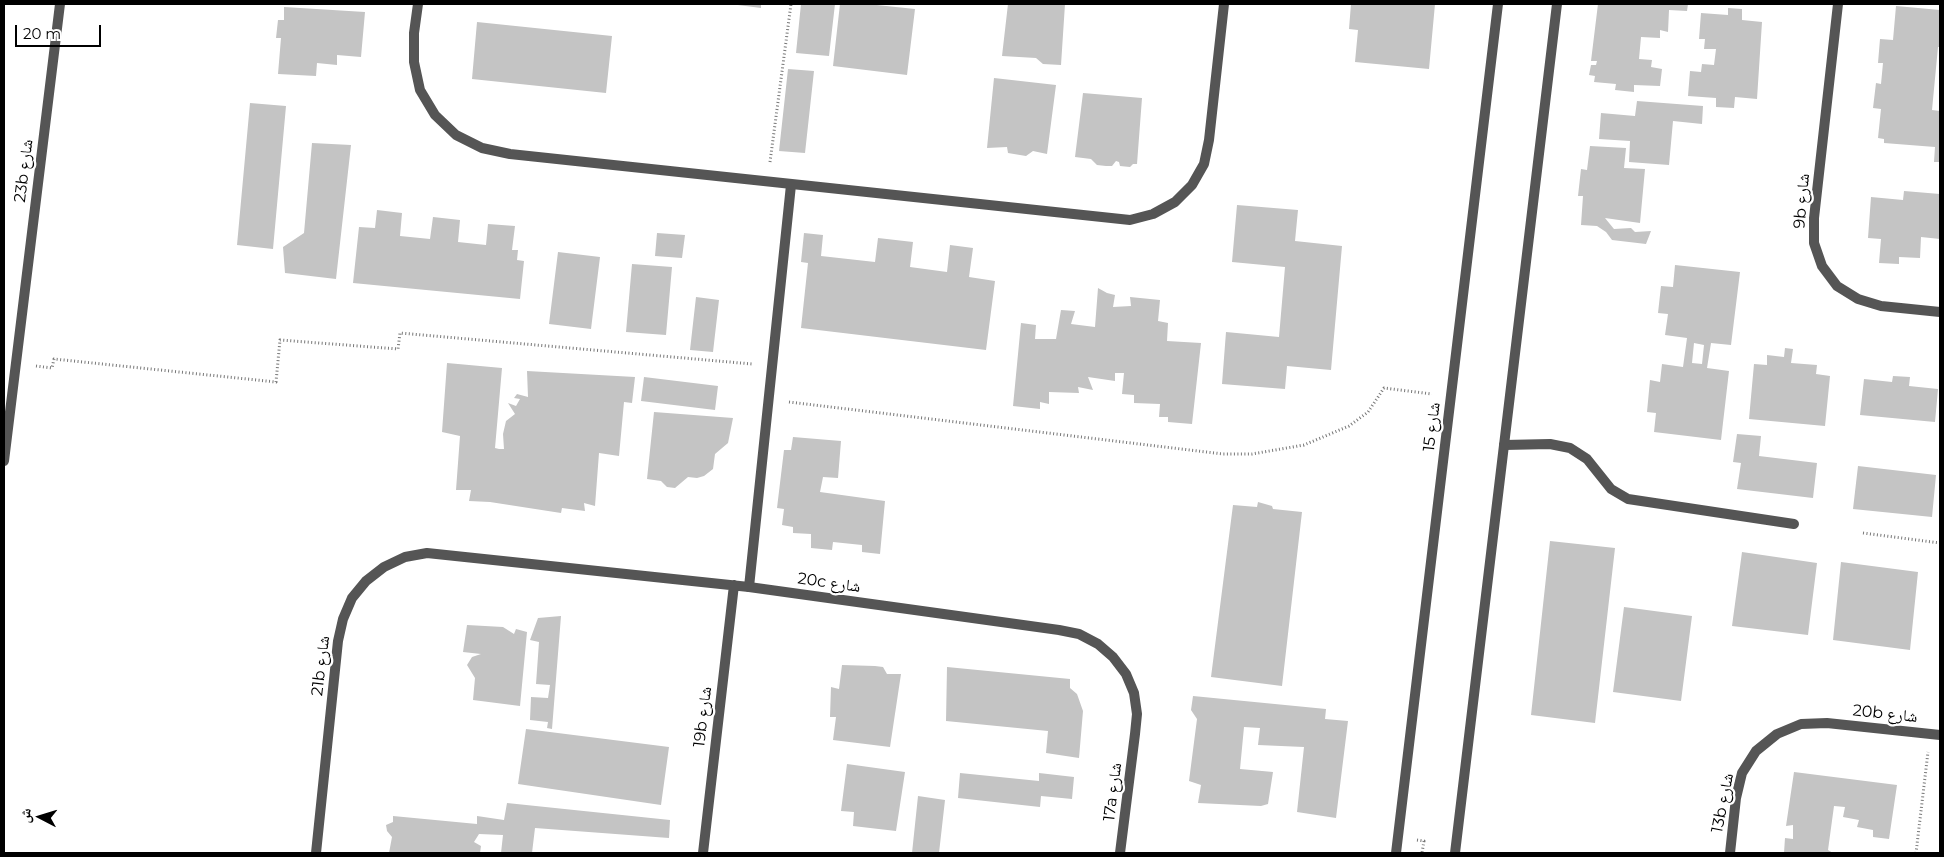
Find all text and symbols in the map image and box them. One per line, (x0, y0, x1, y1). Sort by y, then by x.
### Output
scale bar (18, 15, 104, 47)
text: 20 m (23, 24, 61, 43)
street label: 23b شارع (11, 138, 37, 204)
street label: 9b شارع (1790, 173, 1814, 229)
street label: شارع 15 (1419, 401, 1445, 453)
street label: 20c شارع (796, 569, 862, 597)
street label: 21b شارع (308, 635, 334, 697)
street label: 19b شارع (690, 686, 716, 748)
street label: 20b شارع (1852, 701, 1918, 727)
street label: 17a شارع (1100, 762, 1126, 822)
street label: 13b شارع (1708, 772, 1738, 834)
north arrow (15, 792, 65, 842)
text: ش (15, 808, 35, 824)

